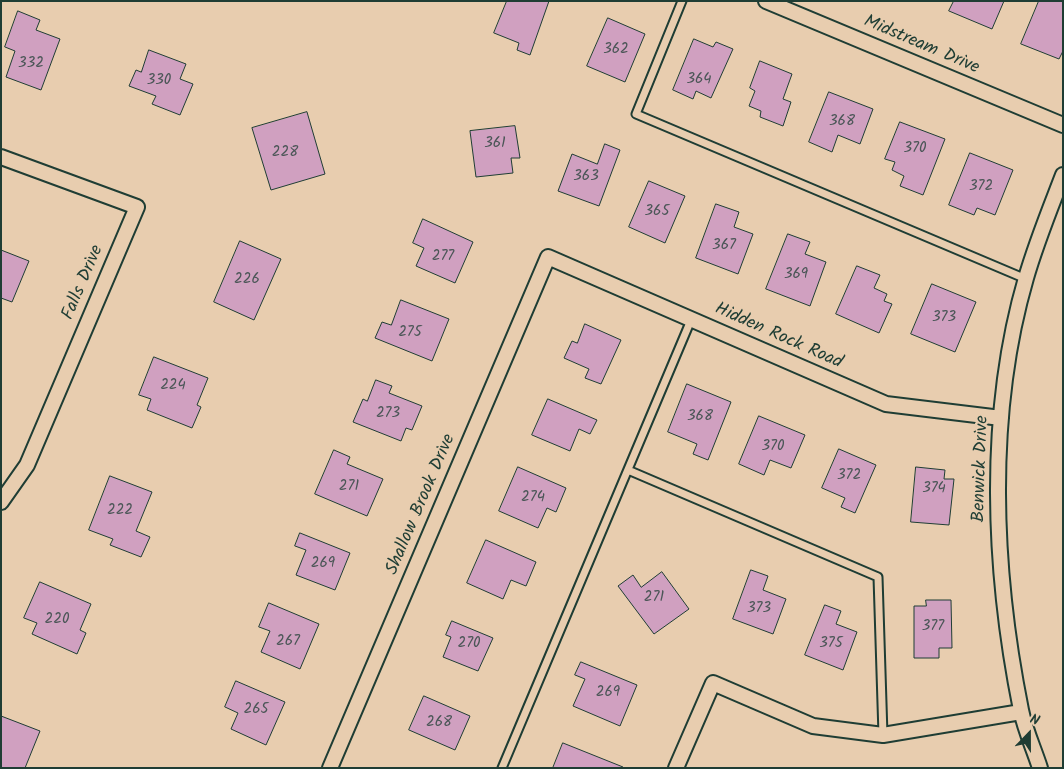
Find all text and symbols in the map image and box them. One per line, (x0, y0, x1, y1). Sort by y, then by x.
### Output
street label: Midstream Drive (860, 12, 982, 80)
house number: 362 (603, 41, 629, 59)
house number: 332 (18, 55, 44, 73)
house number: 364 (686, 71, 712, 89)
house number: 330 (147, 72, 171, 90)
house number: 368 (829, 113, 855, 131)
house number: 361 (484, 135, 506, 153)
house number: 370 (904, 140, 926, 158)
house number: 228 (272, 144, 298, 162)
house number: 363 (573, 168, 599, 186)
house number: 372 (969, 178, 993, 196)
house number: 365 (645, 203, 669, 221)
house number: 367 (712, 237, 736, 255)
street label: Falls Drive (59, 242, 109, 324)
house number: 277 (432, 248, 454, 266)
house number: 369 (784, 266, 808, 284)
house number: 226 (234, 271, 260, 289)
street label: Hidden Rock Road (711, 299, 845, 375)
house number: 373 (932, 309, 956, 327)
house number: 275 (398, 324, 422, 342)
house number: 224 (160, 377, 186, 395)
house number: 273 (376, 405, 400, 423)
house number: 368 (687, 408, 713, 426)
street label: Benwick Drive (969, 415, 995, 523)
street label: Shallow Brook Drive (383, 431, 461, 579)
house number: 370 (762, 438, 784, 456)
house number: 372 (837, 467, 861, 485)
house number: 271 (339, 478, 359, 496)
house number: 374 (922, 480, 946, 498)
house number: 274 (521, 489, 545, 507)
house number: 222 (107, 502, 133, 520)
house number: 269 (311, 555, 335, 573)
house number: 271 (644, 589, 664, 607)
house number: 373 (747, 600, 771, 618)
house number: 220 (45, 611, 69, 629)
house number: 377 (922, 618, 944, 636)
house number: 267 (276, 633, 300, 651)
house number: 270 (457, 635, 481, 653)
house number: 375 (819, 635, 843, 653)
house number: 269 (596, 684, 620, 702)
house number: 265 (243, 701, 269, 719)
text: N (1026, 708, 1043, 732)
north arrow (1004, 709, 1054, 759)
house number: 268 (426, 714, 452, 732)

